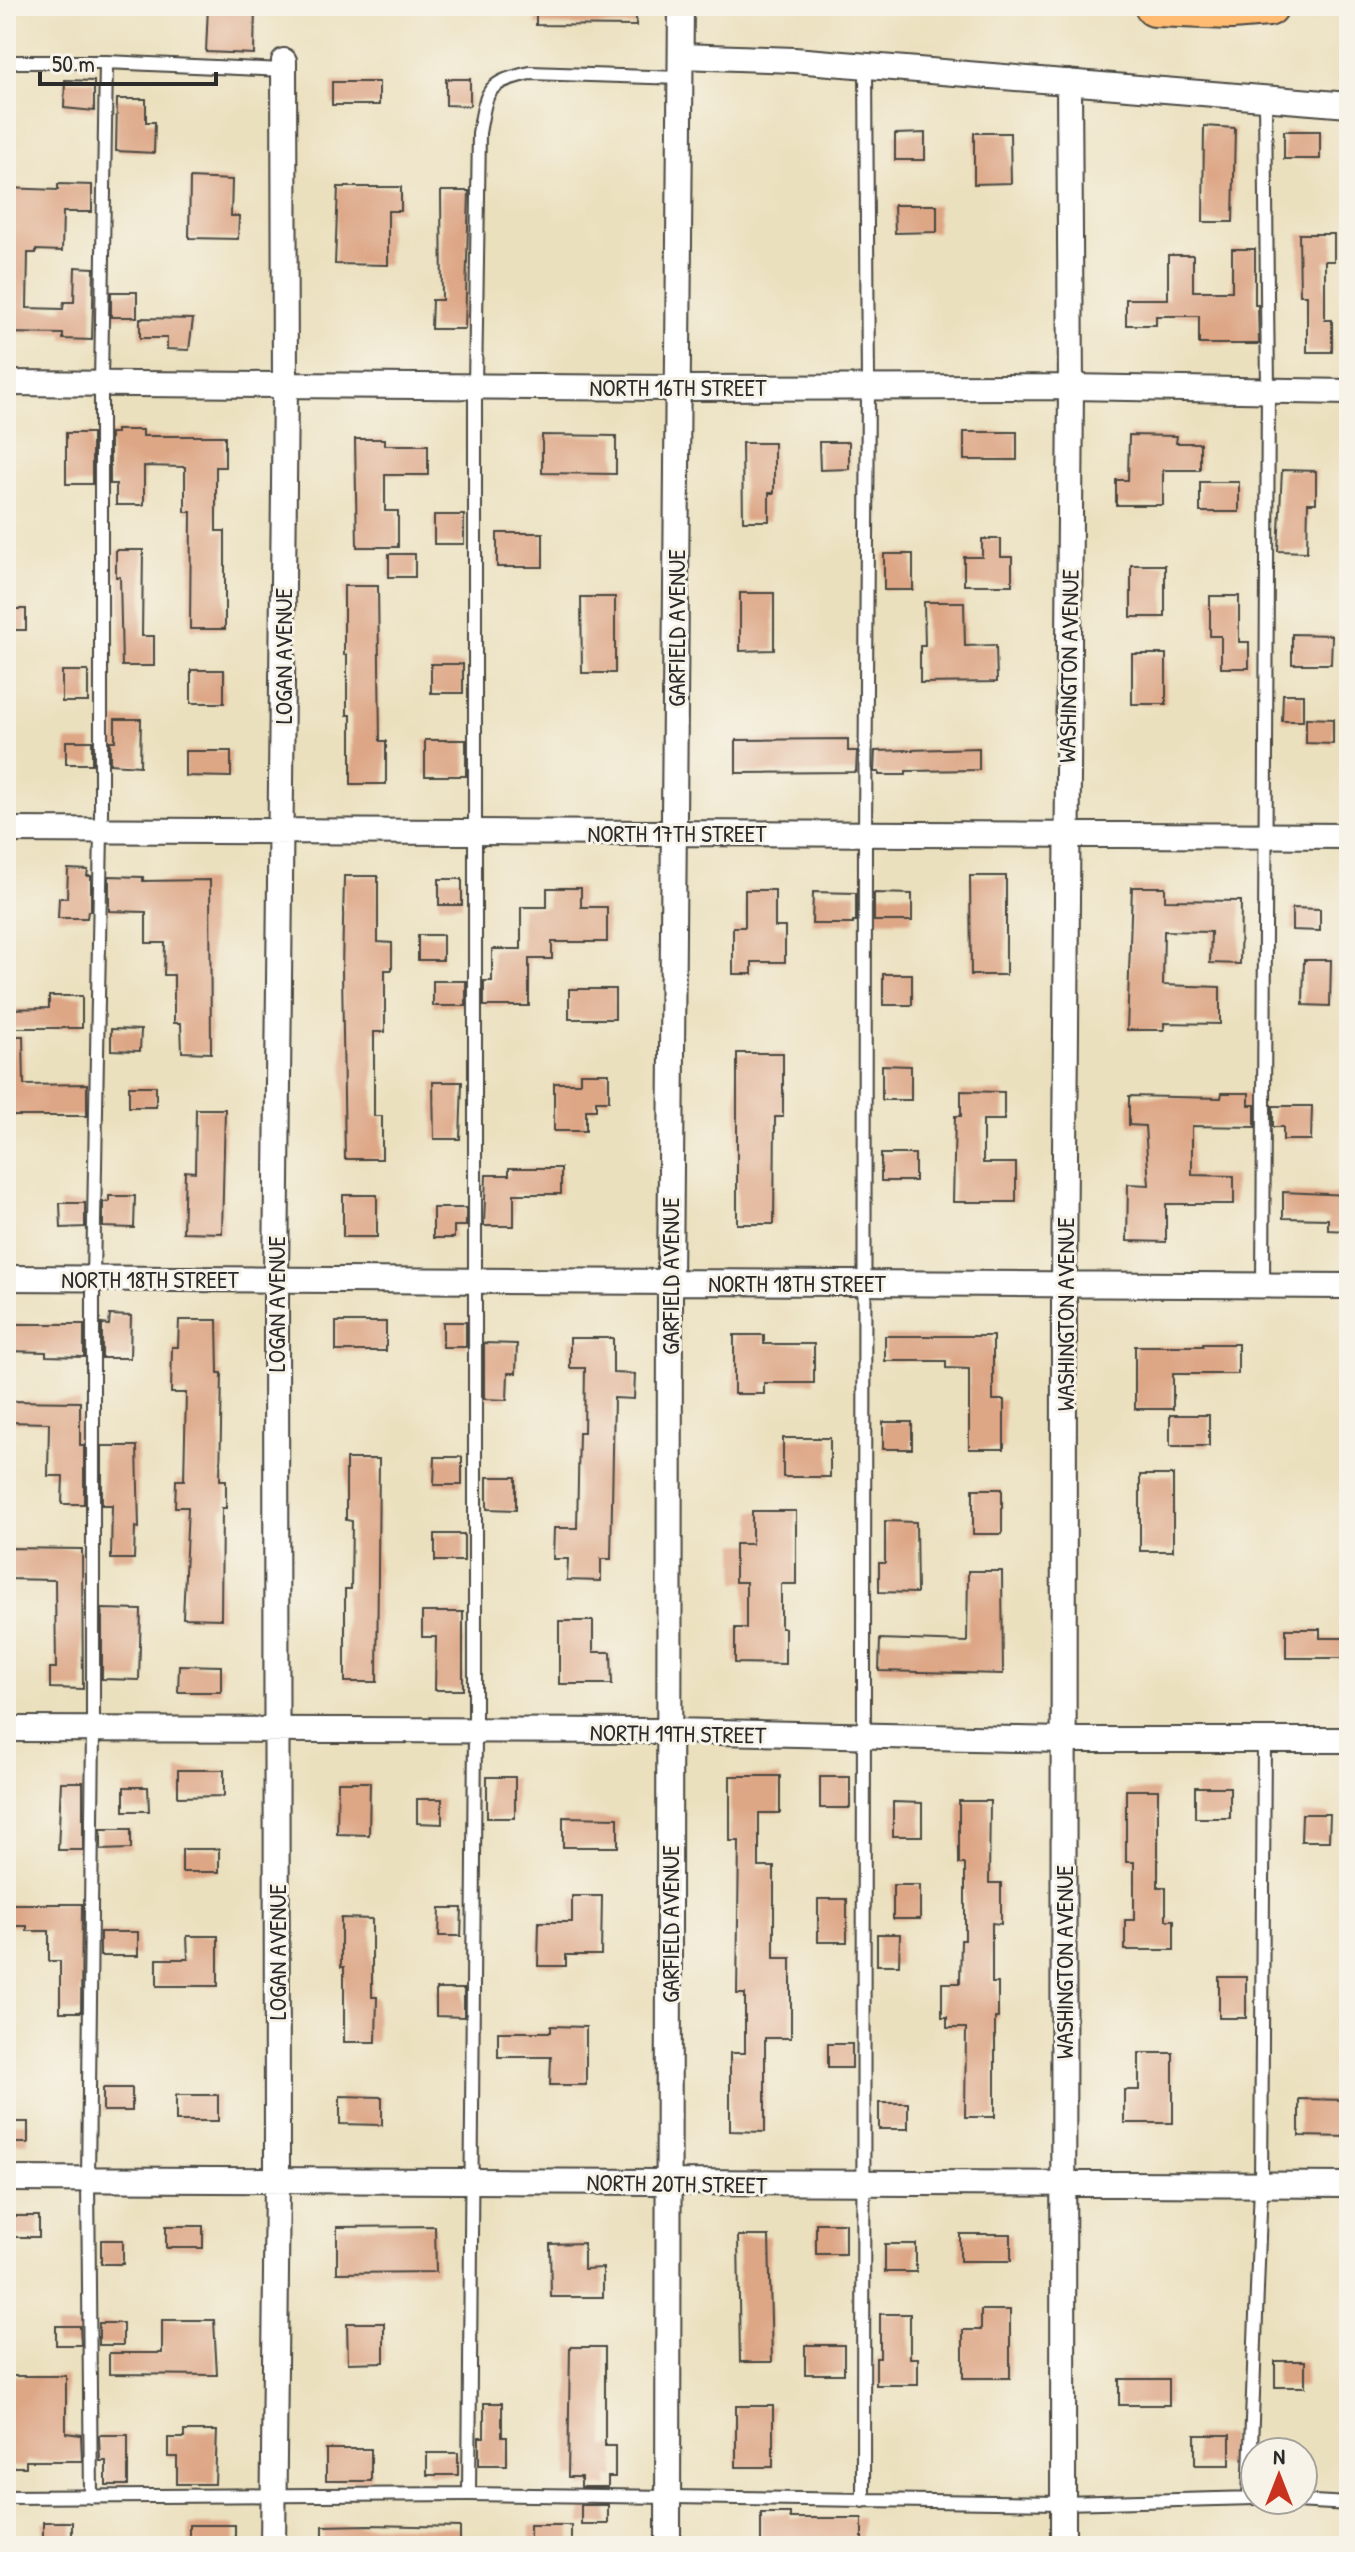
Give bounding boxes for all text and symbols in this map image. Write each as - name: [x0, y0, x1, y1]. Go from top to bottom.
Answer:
- scale bar: [40, 36, 216, 86]
- text: 50 m: [52, 47, 95, 79]
- street label: NORTH 16TH STREET: [590, 371, 767, 403]
- street label: GARFIELD AVENUE: [660, 549, 692, 707]
- street label: WASHINGTON AVENUE: [1050, 568, 1086, 763]
- street label: LOGAN AVENUE: [267, 588, 299, 724]
- street label: NORTH 17TH STREET: [587, 817, 767, 849]
- street label: GARFIELD AVENUE: [654, 1197, 686, 1355]
- street label: WASHINGTON AVENUE: [1049, 1217, 1081, 1411]
- street label: LOGAN AVENUE: [260, 1236, 292, 1372]
- street label: NORTH 18TH STREET: [61, 1263, 240, 1295]
- street label: NORTH 18TH STREET: [708, 1267, 887, 1299]
- street label: NORTH 19TH STREET: [590, 1715, 767, 1751]
- street label: GARFIELD AVENUE: [654, 1845, 686, 2003]
- street label: WASHINGTON AVENUE: [1048, 1865, 1080, 2059]
- street label: LOGAN AVENUE: [261, 1884, 293, 2020]
- street label: NORTH 20TH STREET: [586, 2165, 768, 2201]
- north arrow: [1239, 2436, 1319, 2516]
- text: N: [1273, 2441, 1285, 2471]

